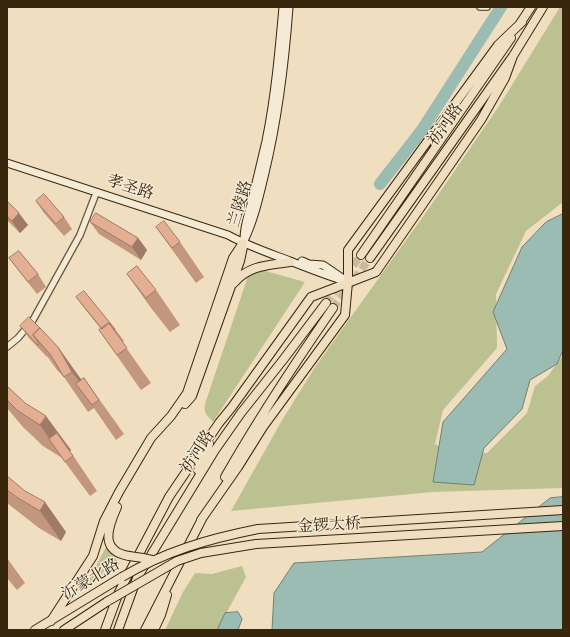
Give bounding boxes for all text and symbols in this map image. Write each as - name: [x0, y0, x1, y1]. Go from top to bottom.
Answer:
- street label: 祊河路: [424, 100, 468, 150]
- street label: 孝圣路: [104, 171, 156, 205]
- street label: 兰陵路: [225, 178, 257, 230]
- street label: 祊河路: [177, 427, 219, 477]
- street label: 金锣大桥: [297, 515, 361, 537]
- street label: 沂蒙北路: [59, 555, 123, 605]

